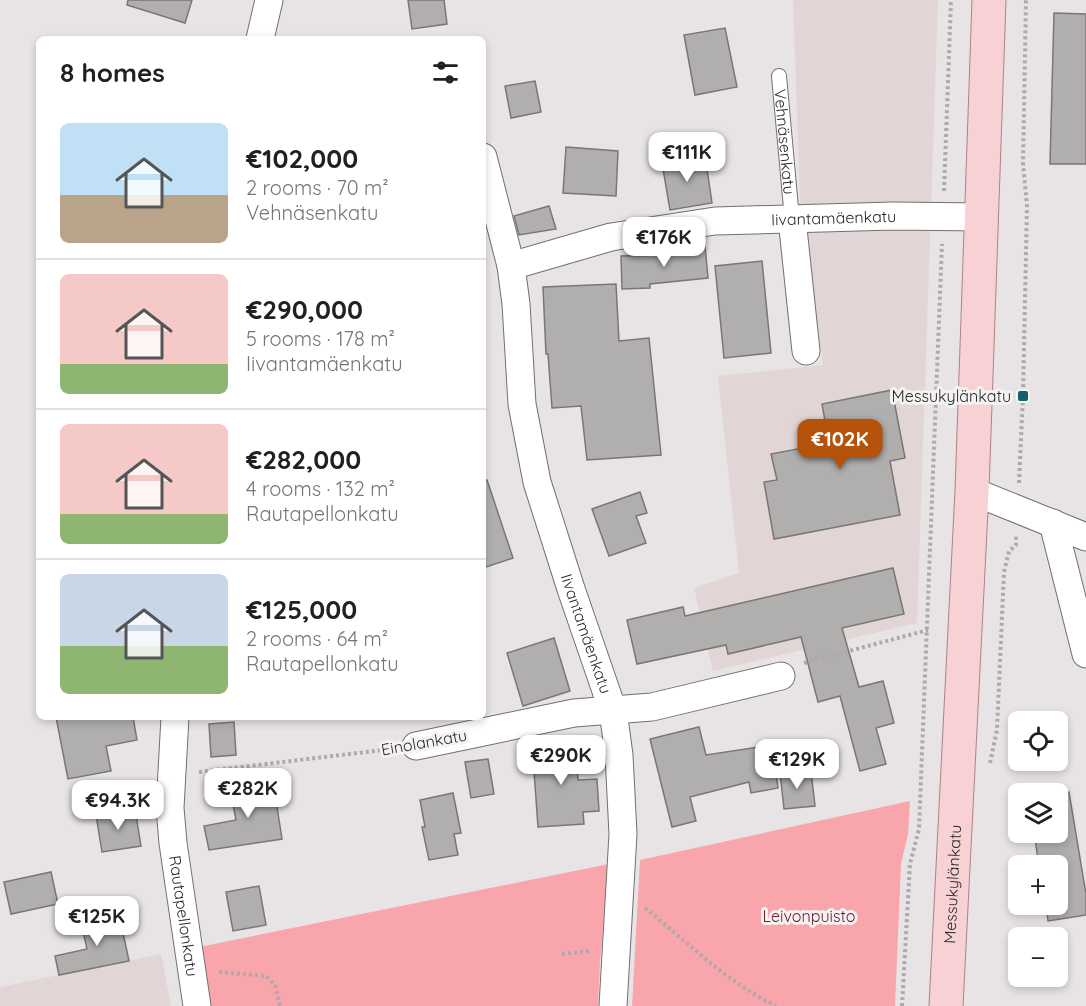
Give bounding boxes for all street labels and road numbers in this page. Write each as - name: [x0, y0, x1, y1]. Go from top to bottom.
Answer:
- street label: Vehnäsenkatu: [770, 88, 800, 195]
- street label: Iivantamäenkatu: [771, 206, 897, 229]
- street label: Iivantamäenkatu: [557, 571, 616, 696]
- street label: Einolankatu: [380, 725, 468, 759]
- street label: Messukylänkatu: [939, 824, 965, 944]
- street label: Rautapellonkatu: [165, 854, 203, 978]

